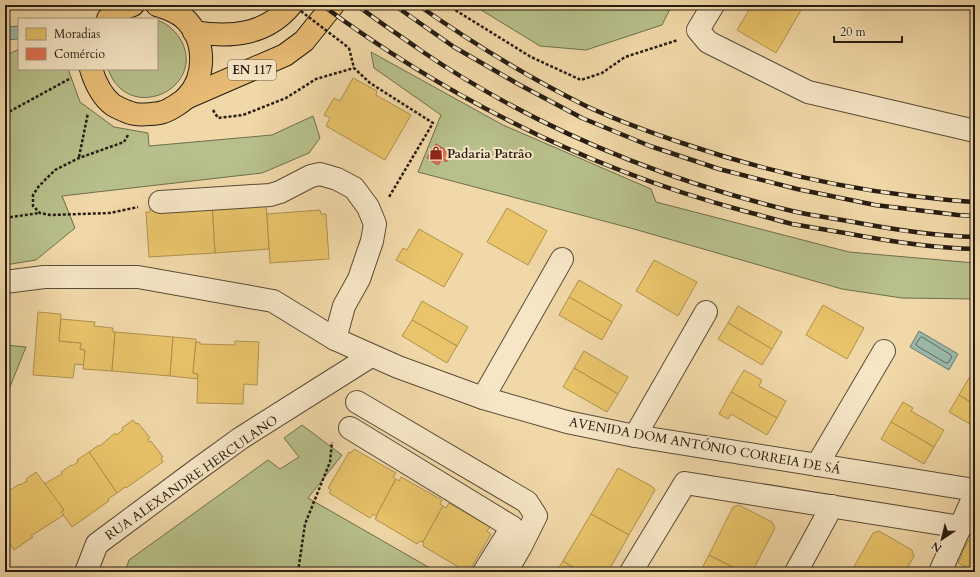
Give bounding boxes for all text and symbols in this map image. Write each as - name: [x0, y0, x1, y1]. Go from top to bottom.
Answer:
- legend: [18, 18, 158, 70]
- scale bar: [834, 18, 902, 44]
- text: 20 m: [840, 24, 867, 40]
- text: Moradias: [54, 26, 100, 42]
- text: Comércio: [54, 46, 105, 62]
- road number: EN 117: [228, 60, 276, 80]
- shop icon: Padaria Patrão: [428, 145, 444, 161]
- place label: Padaria Patrão: [447, 145, 532, 163]
- street label: RUA ALEXANDRE HERCULANO: [102, 411, 282, 545]
- street label: AVENIDA DOM ANTÓNIO CORREIA DE SÁ: [568, 413, 843, 479]
- north arrow: [922, 519, 962, 559]
- text: N: [928, 538, 945, 556]

